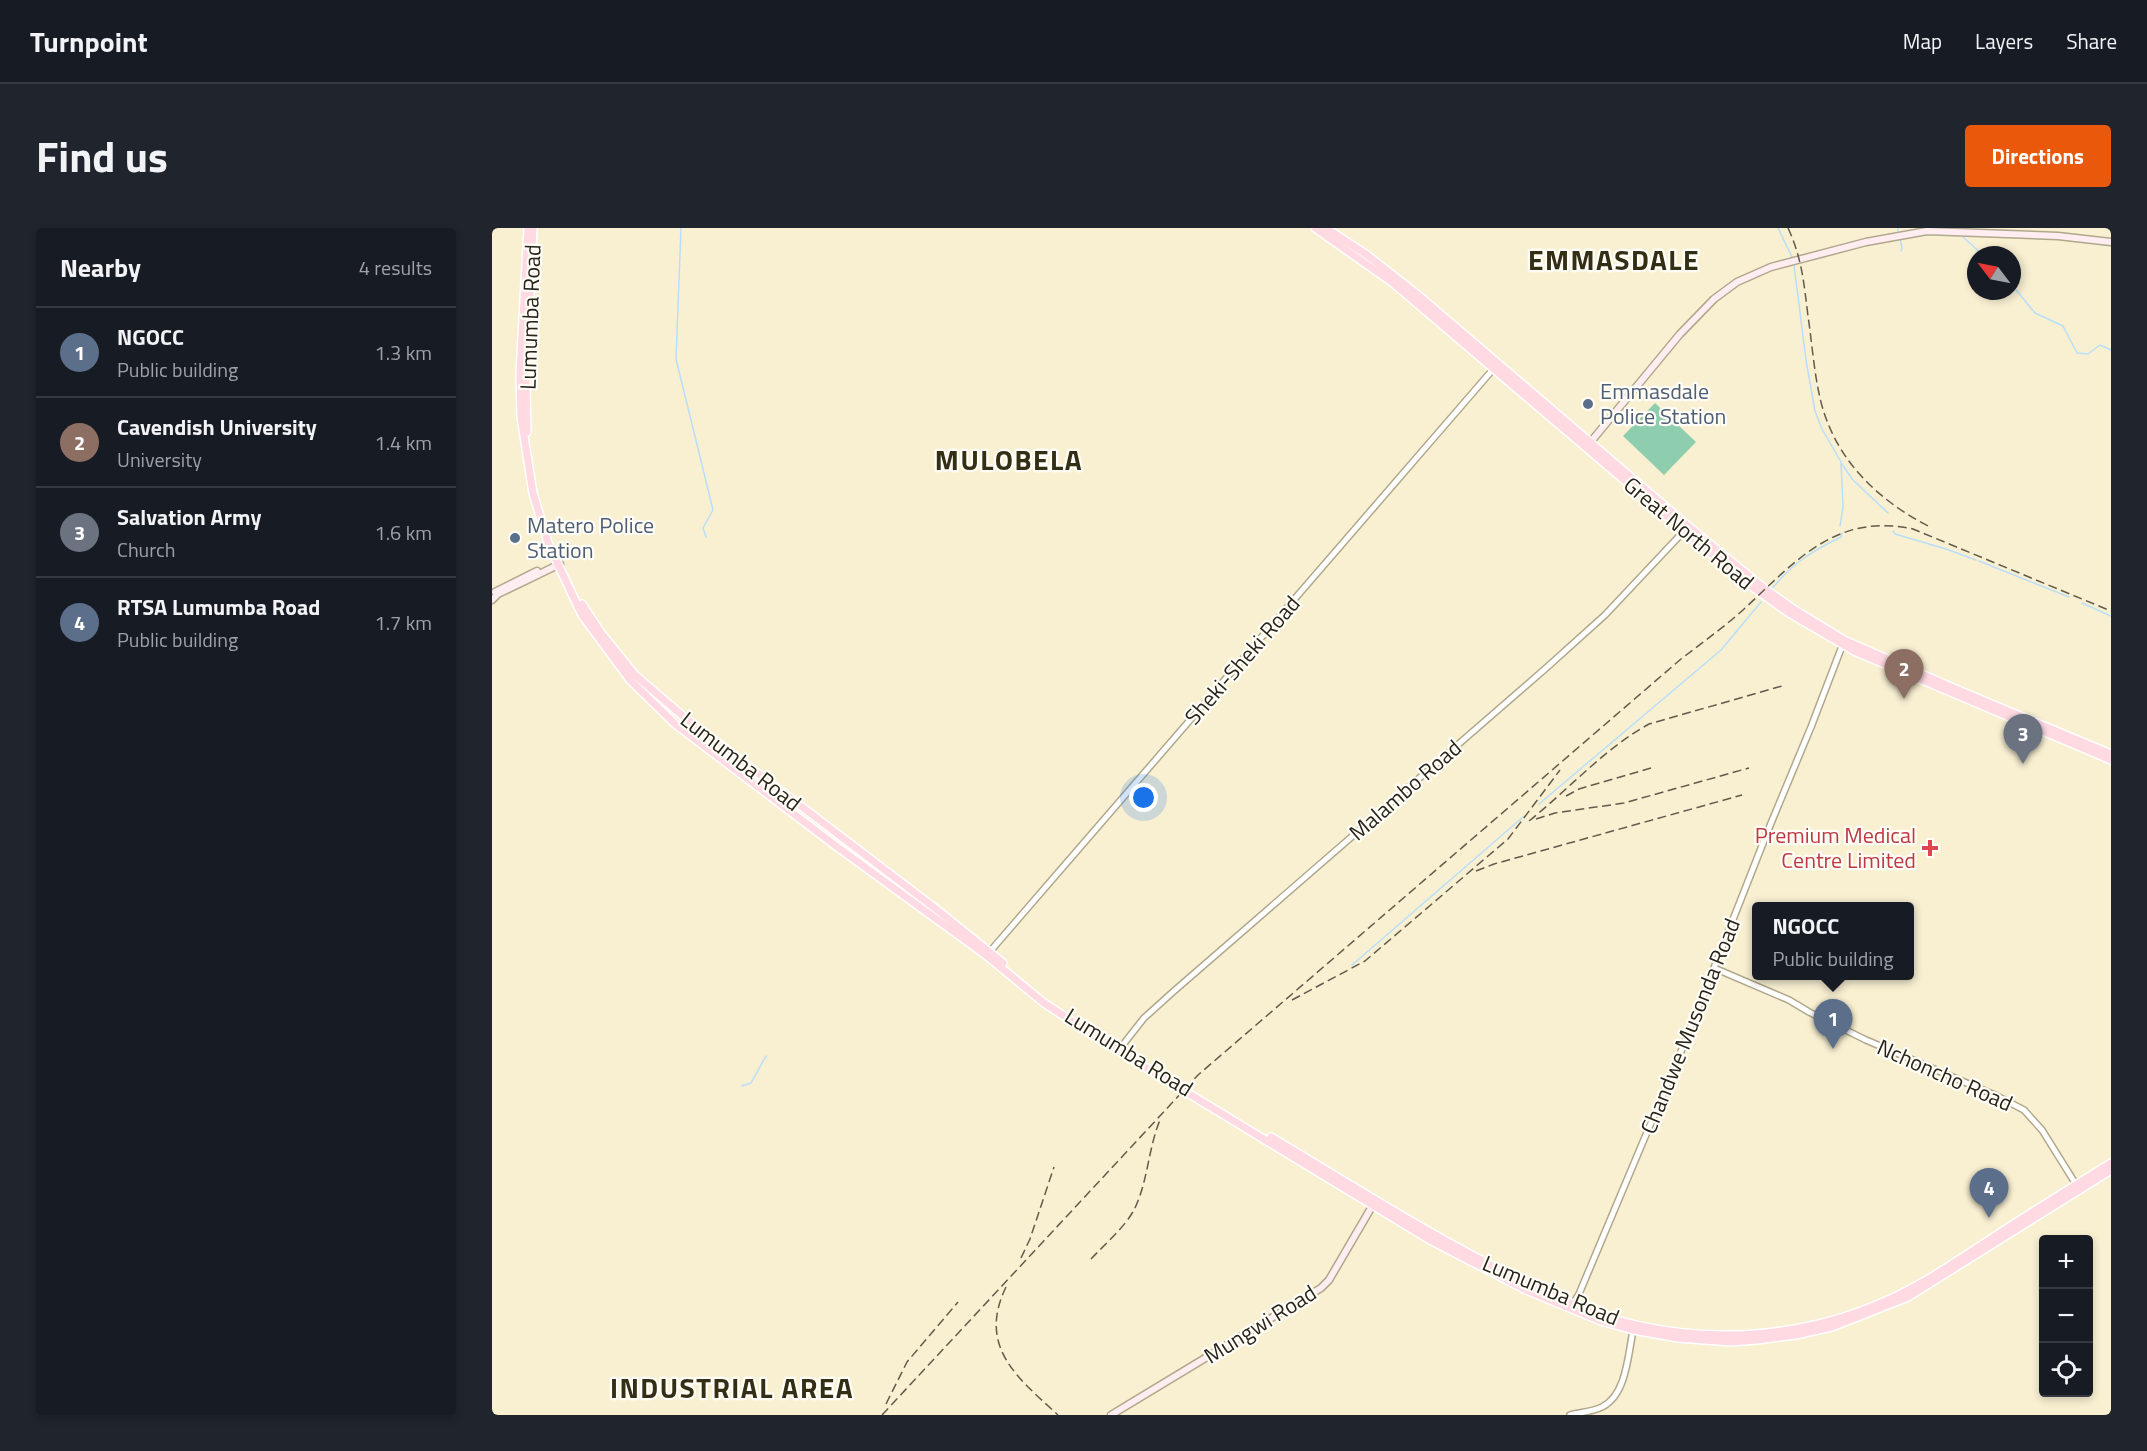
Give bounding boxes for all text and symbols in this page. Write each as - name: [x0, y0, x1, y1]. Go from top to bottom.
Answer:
- text: Turnpoint: [30, 20, 148, 63]
- text: Map: [1903, 25, 1942, 57]
- text: Layers: [1975, 25, 2033, 57]
- text: Share: [2066, 25, 2117, 57]
- text: Find us: [36, 124, 168, 188]
- button: Directions: [1965, 125, 2111, 187]
- district label: EMMASDALE: [1528, 238, 1700, 281]
- street label: Lumumba Road: [510, 244, 550, 390]
- north arrow: [1967, 246, 2021, 300]
- text: Nearby: [60, 248, 141, 287]
- text: 4 results: [359, 252, 432, 283]
- text: NGOCC: [117, 320, 184, 354]
- text: 1: [74, 337, 85, 368]
- text: 1.3 km: [375, 337, 432, 368]
- text: Public building: [117, 354, 238, 385]
- place label: Emmasdale Police Station: [1600, 374, 1726, 433]
- marker: Emmasdale Police Station: [1581, 397, 1595, 411]
- text: Cavendish University: [117, 410, 317, 444]
- text: 2: [74, 427, 85, 458]
- text: 1.4 km: [375, 427, 432, 458]
- district label: MULOBELA: [935, 438, 1083, 481]
- text: University: [117, 444, 202, 475]
- street label: Great North Road: [1616, 468, 1762, 598]
- text: Salvation Army: [117, 500, 261, 534]
- place label: Matero Police Station: [527, 508, 654, 567]
- text: 3: [74, 517, 85, 548]
- text: 1.6 km: [375, 517, 432, 548]
- marker: Matero Police Station: [508, 531, 522, 545]
- text: Church: [117, 534, 175, 565]
- street label: Sheki-Sheki Road: [1176, 588, 1308, 732]
- text: RTSA Lumumba Road: [117, 590, 320, 624]
- text: 4: [74, 607, 85, 638]
- text: 1.7 km: [375, 607, 432, 638]
- text: Public building: [117, 624, 238, 655]
- pin: 2: [1884, 650, 1924, 699]
- street label: Lumumba Road: [673, 703, 809, 819]
- pin: 3: [2004, 714, 2042, 764]
- street label: Malambo Road: [1341, 731, 1469, 849]
- your location: [1129, 783, 1158, 812]
- place label: Premium Medical Centre Limited: [1755, 818, 1916, 877]
- marker: Premium Medical Centre Limited: [1921, 839, 1939, 857]
- popup: [1752, 902, 1914, 980]
- text: NGOCC: [1772, 909, 1839, 943]
- street label: Chandwe Musonda Road: [1631, 913, 1749, 1139]
- text: Public building: [1772, 943, 1894, 974]
- street label: Lumumba Road: [1058, 999, 1200, 1105]
- pin: 1: [1814, 1000, 1852, 1049]
- street label: Nchoncho Road: [1872, 1030, 2018, 1120]
- pin: 4: [1970, 1168, 2008, 1218]
- map controls: [2039, 1235, 2093, 1397]
- button: +: [2039, 1235, 2093, 1289]
- street label: Lumumba Road: [1477, 1246, 1625, 1334]
- street label: Mungwi Road: [1197, 1276, 1323, 1372]
- button: −: [2039, 1289, 2093, 1343]
- button: locate: [2039, 1343, 2093, 1397]
- district label: INDUSTRIAL AREA: [610, 1366, 854, 1409]

